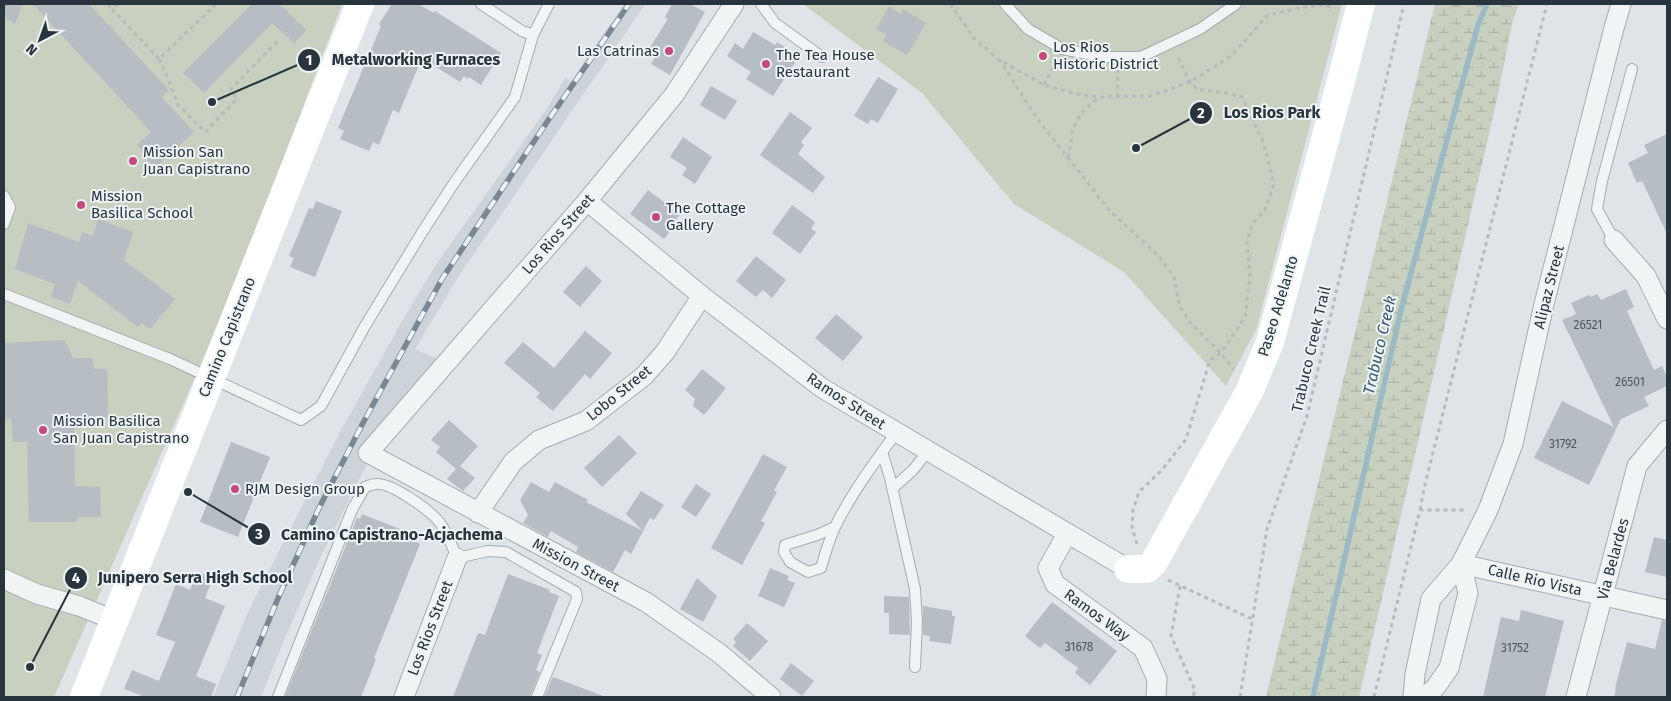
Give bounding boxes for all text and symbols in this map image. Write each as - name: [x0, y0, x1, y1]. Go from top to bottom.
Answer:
- north arrow: [15, 15, 65, 65]
- place label: Los Rios Historic District: [1053, 38, 1159, 73]
- text: N: [23, 40, 41, 59]
- place label: Las Catrinas: [577, 42, 659, 60]
- callout: Metalworking Furnaces: [297, 44, 510, 75]
- marker: Las Catrinas: [663, 45, 675, 57]
- place label: The Tea House Restaurant: [776, 46, 875, 81]
- text: Metalworking Furnaces: [332, 50, 500, 69]
- marker: Los Rios Historic District: [1037, 50, 1049, 62]
- text: 1: [306, 51, 312, 69]
- marker: The Tea House Restaurant: [760, 58, 772, 70]
- callout: Los Rios Park: [1189, 97, 1330, 128]
- text: Los Rios Park: [1224, 103, 1321, 122]
- text: 2: [1197, 104, 1205, 122]
- place label: Mission San Juan Capistrano: [143, 143, 250, 178]
- marker: Mission San Juan Capistrano: [127, 155, 139, 167]
- place label: Mission Basilica School: [91, 187, 194, 222]
- street label: Los Rios Street: [518, 190, 598, 278]
- marker: Mission Basilica School: [75, 199, 87, 211]
- place label: The Cottage Gallery: [666, 199, 746, 234]
- marker: The Cottage Gallery: [650, 211, 662, 223]
- street label: Alipaz Street: [1530, 243, 1568, 331]
- street label: Paseo Adelanto: [1254, 253, 1302, 359]
- street label: Camino Capistrano: [195, 274, 259, 400]
- street label: Trabuco Creek Trail: [1288, 284, 1334, 414]
- water label: Trabuco Creek: [1359, 294, 1400, 396]
- house number: 26521: [1574, 318, 1602, 332]
- street label: Lobo Street: [583, 361, 656, 425]
- street label: Ramos Street: [803, 369, 889, 433]
- house number: 26501: [1615, 375, 1645, 389]
- place label: Mission Basilica San Juan Capistrano: [53, 412, 189, 447]
- marker: Mission Basilica San Juan Capistrano: [37, 424, 49, 436]
- house number: 31792: [1549, 437, 1577, 451]
- place label: RJM Design Group: [245, 480, 365, 498]
- marker: RJM Design Group: [229, 483, 241, 495]
- street label: Via Belardes: [1593, 516, 1633, 602]
- callout: Camino Capistrano-Acjachema: [246, 519, 513, 550]
- text: 3: [254, 525, 263, 543]
- text: Camino Capistrano-Acjachema: [281, 525, 503, 544]
- street label: Mission Street: [529, 534, 623, 596]
- street label: Calle Rio Vista: [1486, 560, 1584, 600]
- callout: Junipero Serra High School: [63, 562, 303, 593]
- text: Junipero Serra High School: [97, 568, 293, 587]
- text: 4: [72, 569, 81, 587]
- street label: Los Rios Street: [404, 577, 457, 678]
- street label: Ramos Way: [1061, 585, 1134, 645]
- house number: 31678: [1065, 640, 1094, 654]
- house number: 31752: [1501, 641, 1529, 655]

